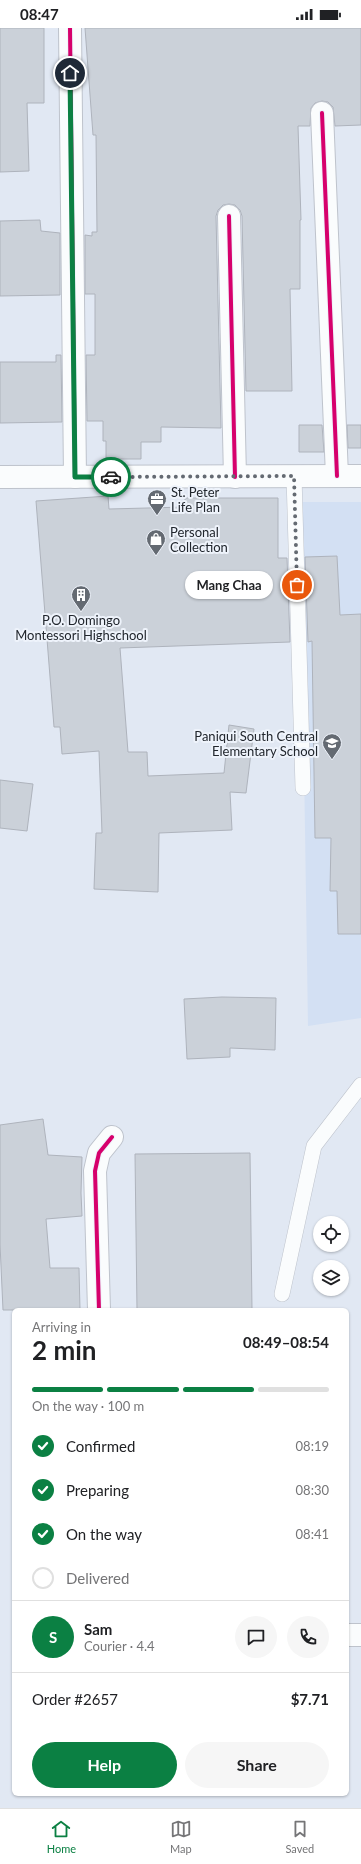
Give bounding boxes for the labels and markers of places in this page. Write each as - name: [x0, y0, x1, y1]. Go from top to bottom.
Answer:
- pin: [53, 56, 87, 90]
- place label: St. Peter Life Plan: [171, 484, 220, 515]
- office icon: St. Peter Life Plan: [146, 488, 168, 516]
- place label: Personal Collection: [170, 524, 228, 555]
- shop icon: Personal Collection: [145, 528, 167, 556]
- pin: [280, 568, 314, 602]
- callout: Mang Chaa: [185, 571, 273, 599]
- building icon: P.O. Domingo Montessori Highschool: [70, 584, 92, 612]
- place label: P.O. Domingo Montessori Highschool: [15, 612, 147, 643]
- place label: Paniqui South Central Elementary School: [194, 728, 318, 759]
- school or university icon: Paniqui South Central Elementary School: [321, 732, 343, 760]

